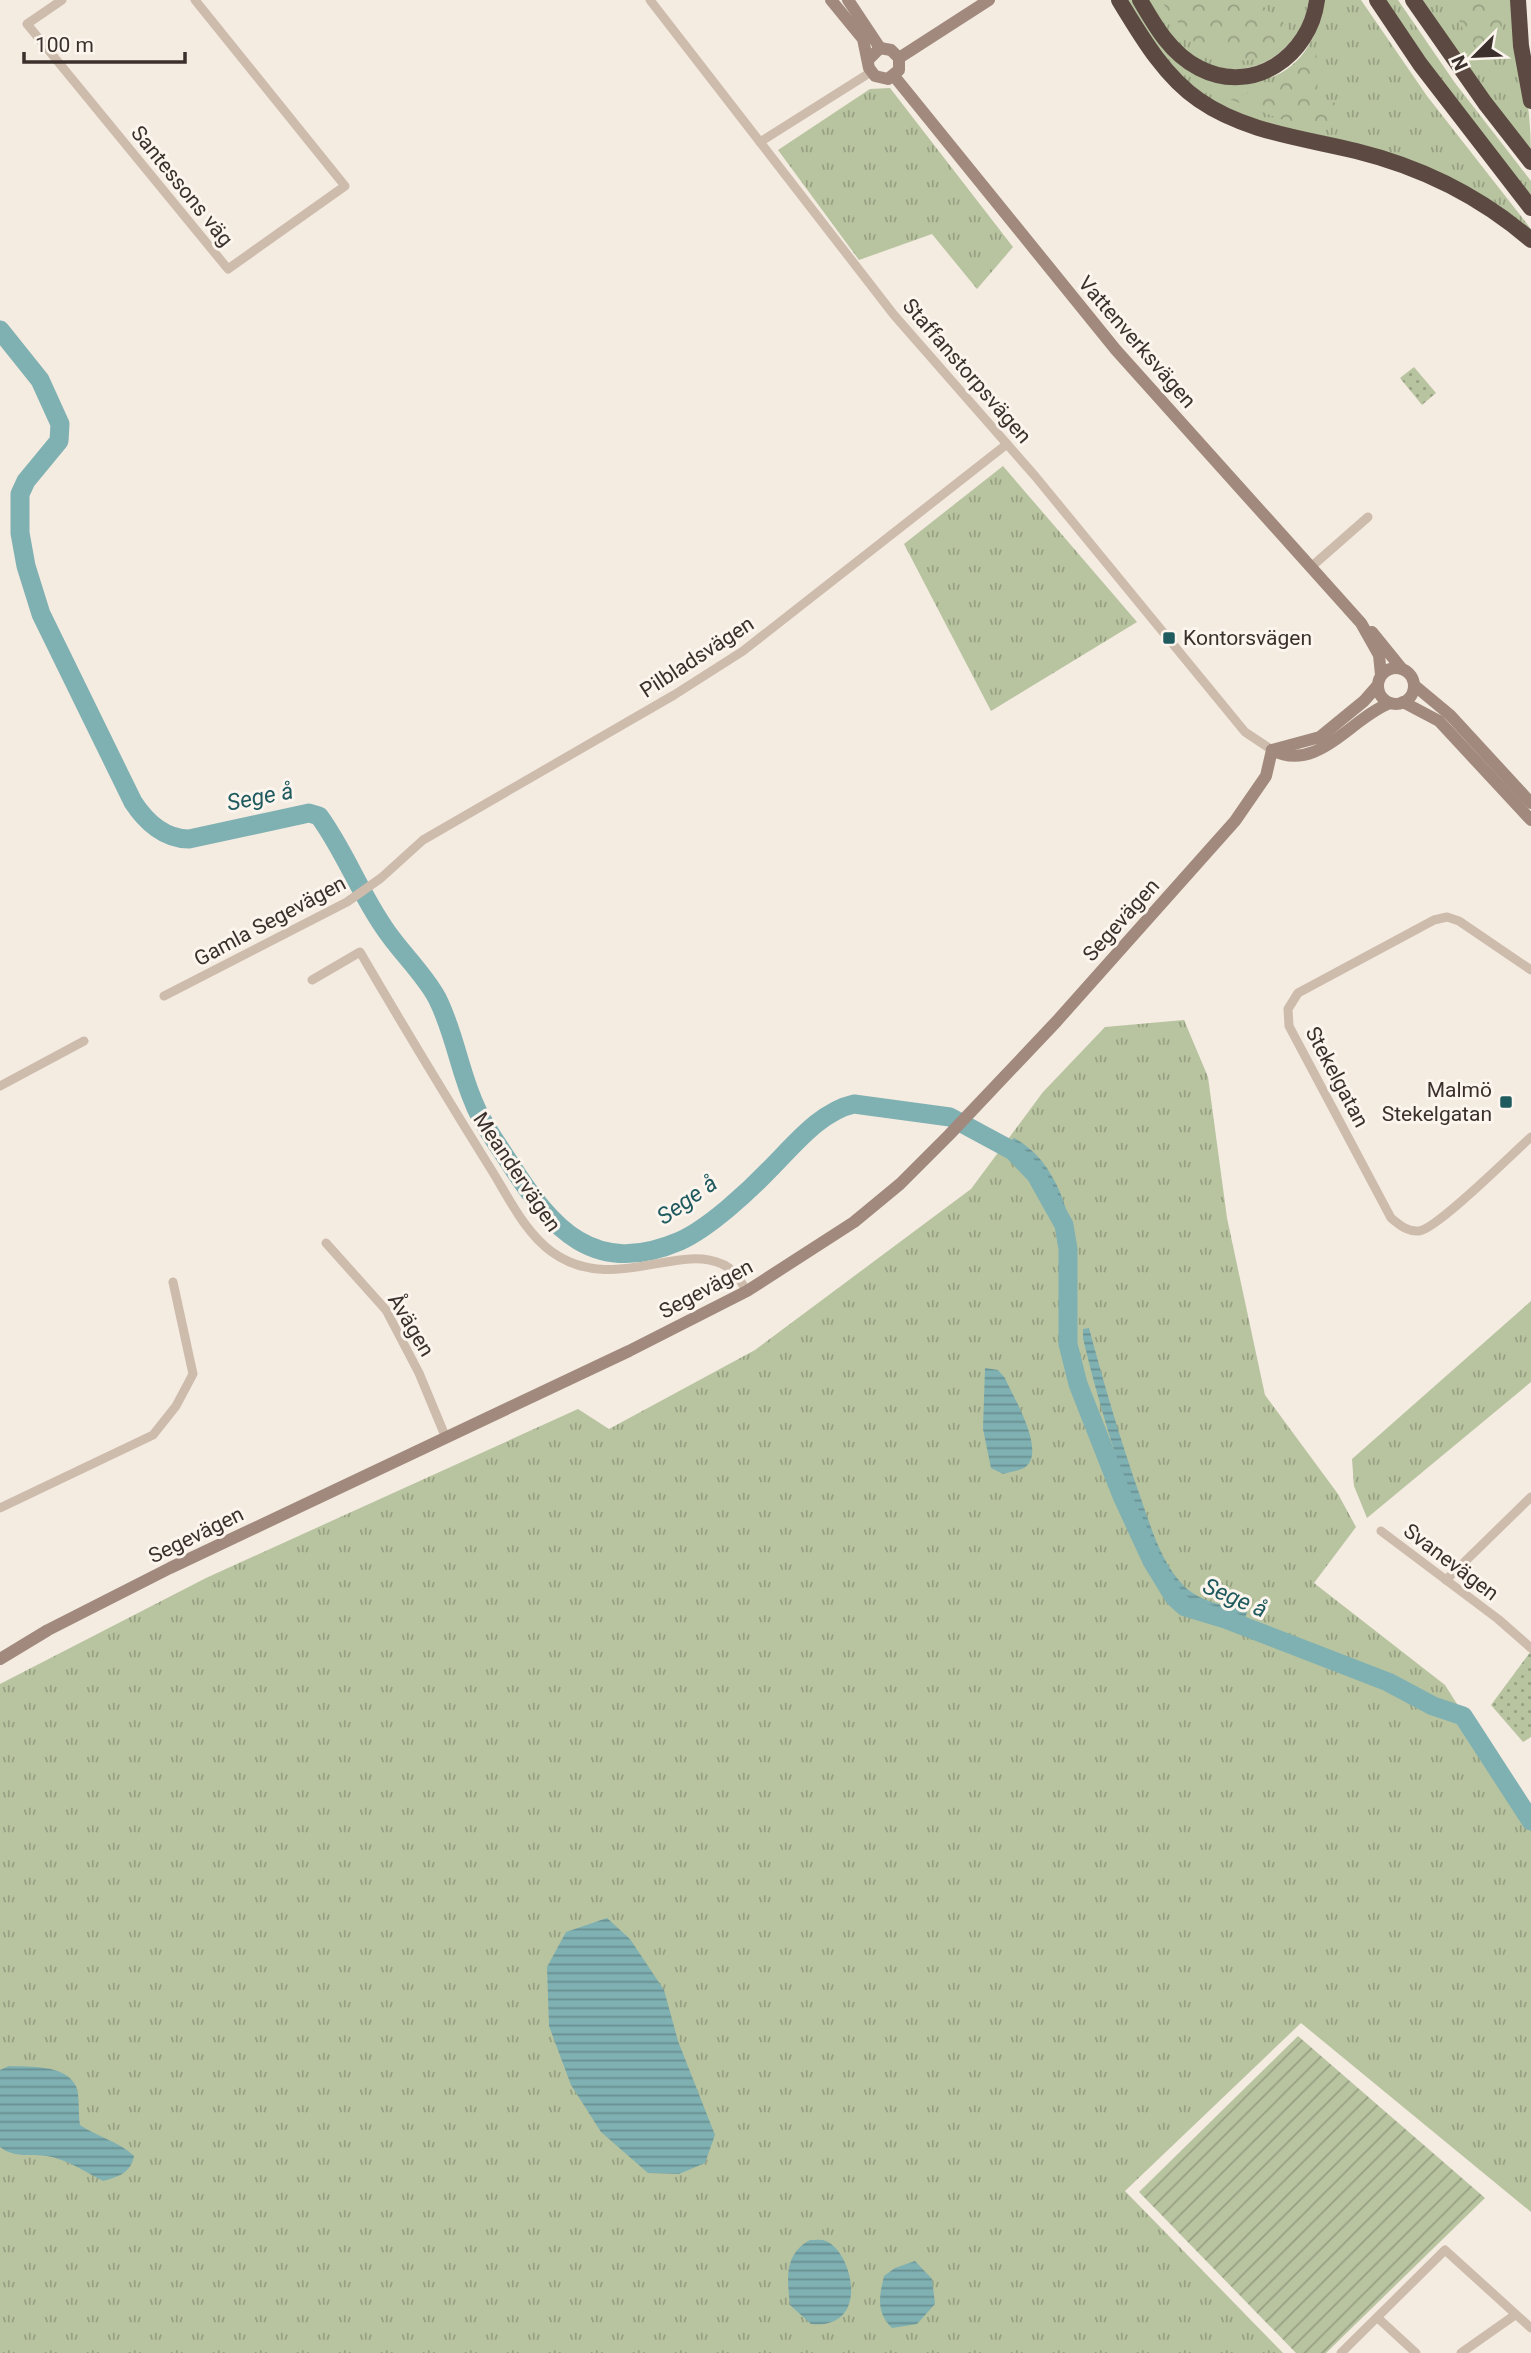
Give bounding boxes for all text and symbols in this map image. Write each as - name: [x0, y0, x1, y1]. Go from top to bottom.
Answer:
- scale bar: [24, 21, 186, 65]
- north arrow: [1440, 21, 1510, 91]
- text: 100 m: [35, 33, 94, 57]
- text: N: [1447, 52, 1473, 74]
- street label: Santessons väg: [126, 121, 238, 251]
- street label: Vattenverksvägen: [1073, 271, 1201, 413]
- street label: Staffanstorpsvägen: [898, 294, 1036, 448]
- street label: Pilbladsvägen: [636, 611, 758, 703]
- place label: Kontorsvägen: [1183, 626, 1312, 650]
- marker: Kontorsvägen: [1161, 630, 1177, 646]
- water label: Sege å: [224, 777, 296, 817]
- street label: Gamla Segevägen: [190, 871, 350, 971]
- street label: Segevägen: [1078, 874, 1164, 966]
- street label: Stekelgatan: [1301, 1023, 1373, 1131]
- place label: Malmö Stekelgatan: [1382, 1078, 1492, 1126]
- marker: Malmö Stekelgatan: [1498, 1094, 1514, 1110]
- street label: Meandervägen: [468, 1108, 566, 1236]
- water label: Sege å: [652, 1170, 722, 1230]
- street label: Segevägen: [655, 1254, 757, 1324]
- street label: Åvägen: [383, 1289, 439, 1361]
- street label: Segevägen: [145, 1502, 247, 1568]
- street label: Svanevägen: [1399, 1519, 1503, 1605]
- water label: Sege å: [1199, 1572, 1271, 1624]

